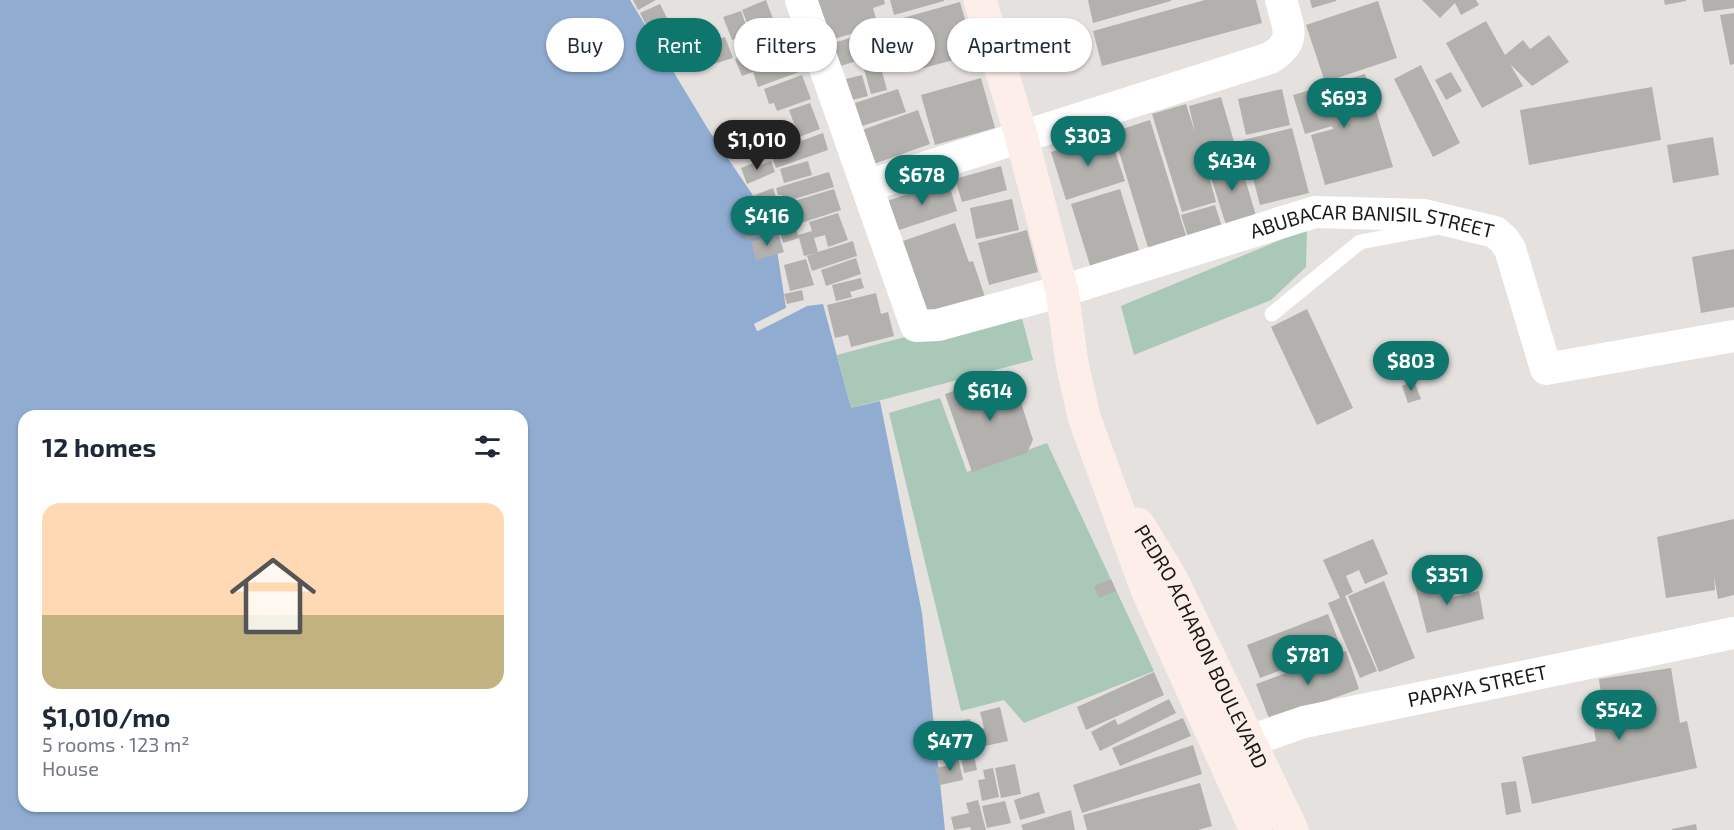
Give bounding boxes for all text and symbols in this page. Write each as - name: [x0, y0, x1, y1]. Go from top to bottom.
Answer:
- chip: Buy: [546, 18, 624, 72]
- chip: Rent: [636, 18, 722, 72]
- chip: Filters: [734, 18, 837, 72]
- chip: New: [849, 18, 935, 72]
- chip: Apartment: [947, 18, 1092, 72]
- pin: $693: [1308, 78, 1380, 129]
- text: $693: [1321, 85, 1367, 109]
- pin: $303: [1052, 116, 1124, 167]
- pin: $1,010: [708, 120, 806, 171]
- text: $303: [1065, 123, 1111, 147]
- text: $1,010: [728, 127, 786, 151]
- pin: $434: [1196, 141, 1268, 192]
- text: $434: [1208, 148, 1256, 172]
- pin: $678: [886, 155, 958, 206]
- text: $678: [899, 162, 945, 186]
- pin: $416: [731, 196, 803, 247]
- text: ABUBACAR BANISIL STREET: [1247, 199, 1497, 243]
- text: $416: [745, 203, 789, 227]
- street label: ABUBACAR BANISIL STREET: [1247, 223, 1495, 251]
- pin: $803: [1375, 341, 1447, 392]
- text: $803: [1387, 348, 1435, 372]
- pin: $614: [954, 371, 1026, 422]
- text: $614: [968, 378, 1012, 402]
- icon: filters: [471, 430, 504, 463]
- text: 12 homes: [42, 431, 156, 462]
- street label: PEDRO ACHARON BOULEVARD: [1130, 520, 1274, 772]
- icon: home: [219, 542, 327, 650]
- pin: $351: [1411, 555, 1483, 606]
- text: $351: [1426, 562, 1468, 586]
- pin: $781: [1272, 635, 1344, 686]
- text: $781: [1286, 642, 1330, 666]
- street label: PAPAYA STREET: [1405, 659, 1550, 711]
- pin: $542: [1583, 690, 1655, 741]
- text: $542: [1596, 697, 1643, 721]
- text: $1,010/mo: [42, 701, 170, 732]
- pin: $477: [914, 721, 986, 772]
- text: $477: [927, 728, 973, 752]
- text: 5 rooms · 123 m²: [42, 732, 190, 756]
- text: House: [42, 756, 99, 780]

